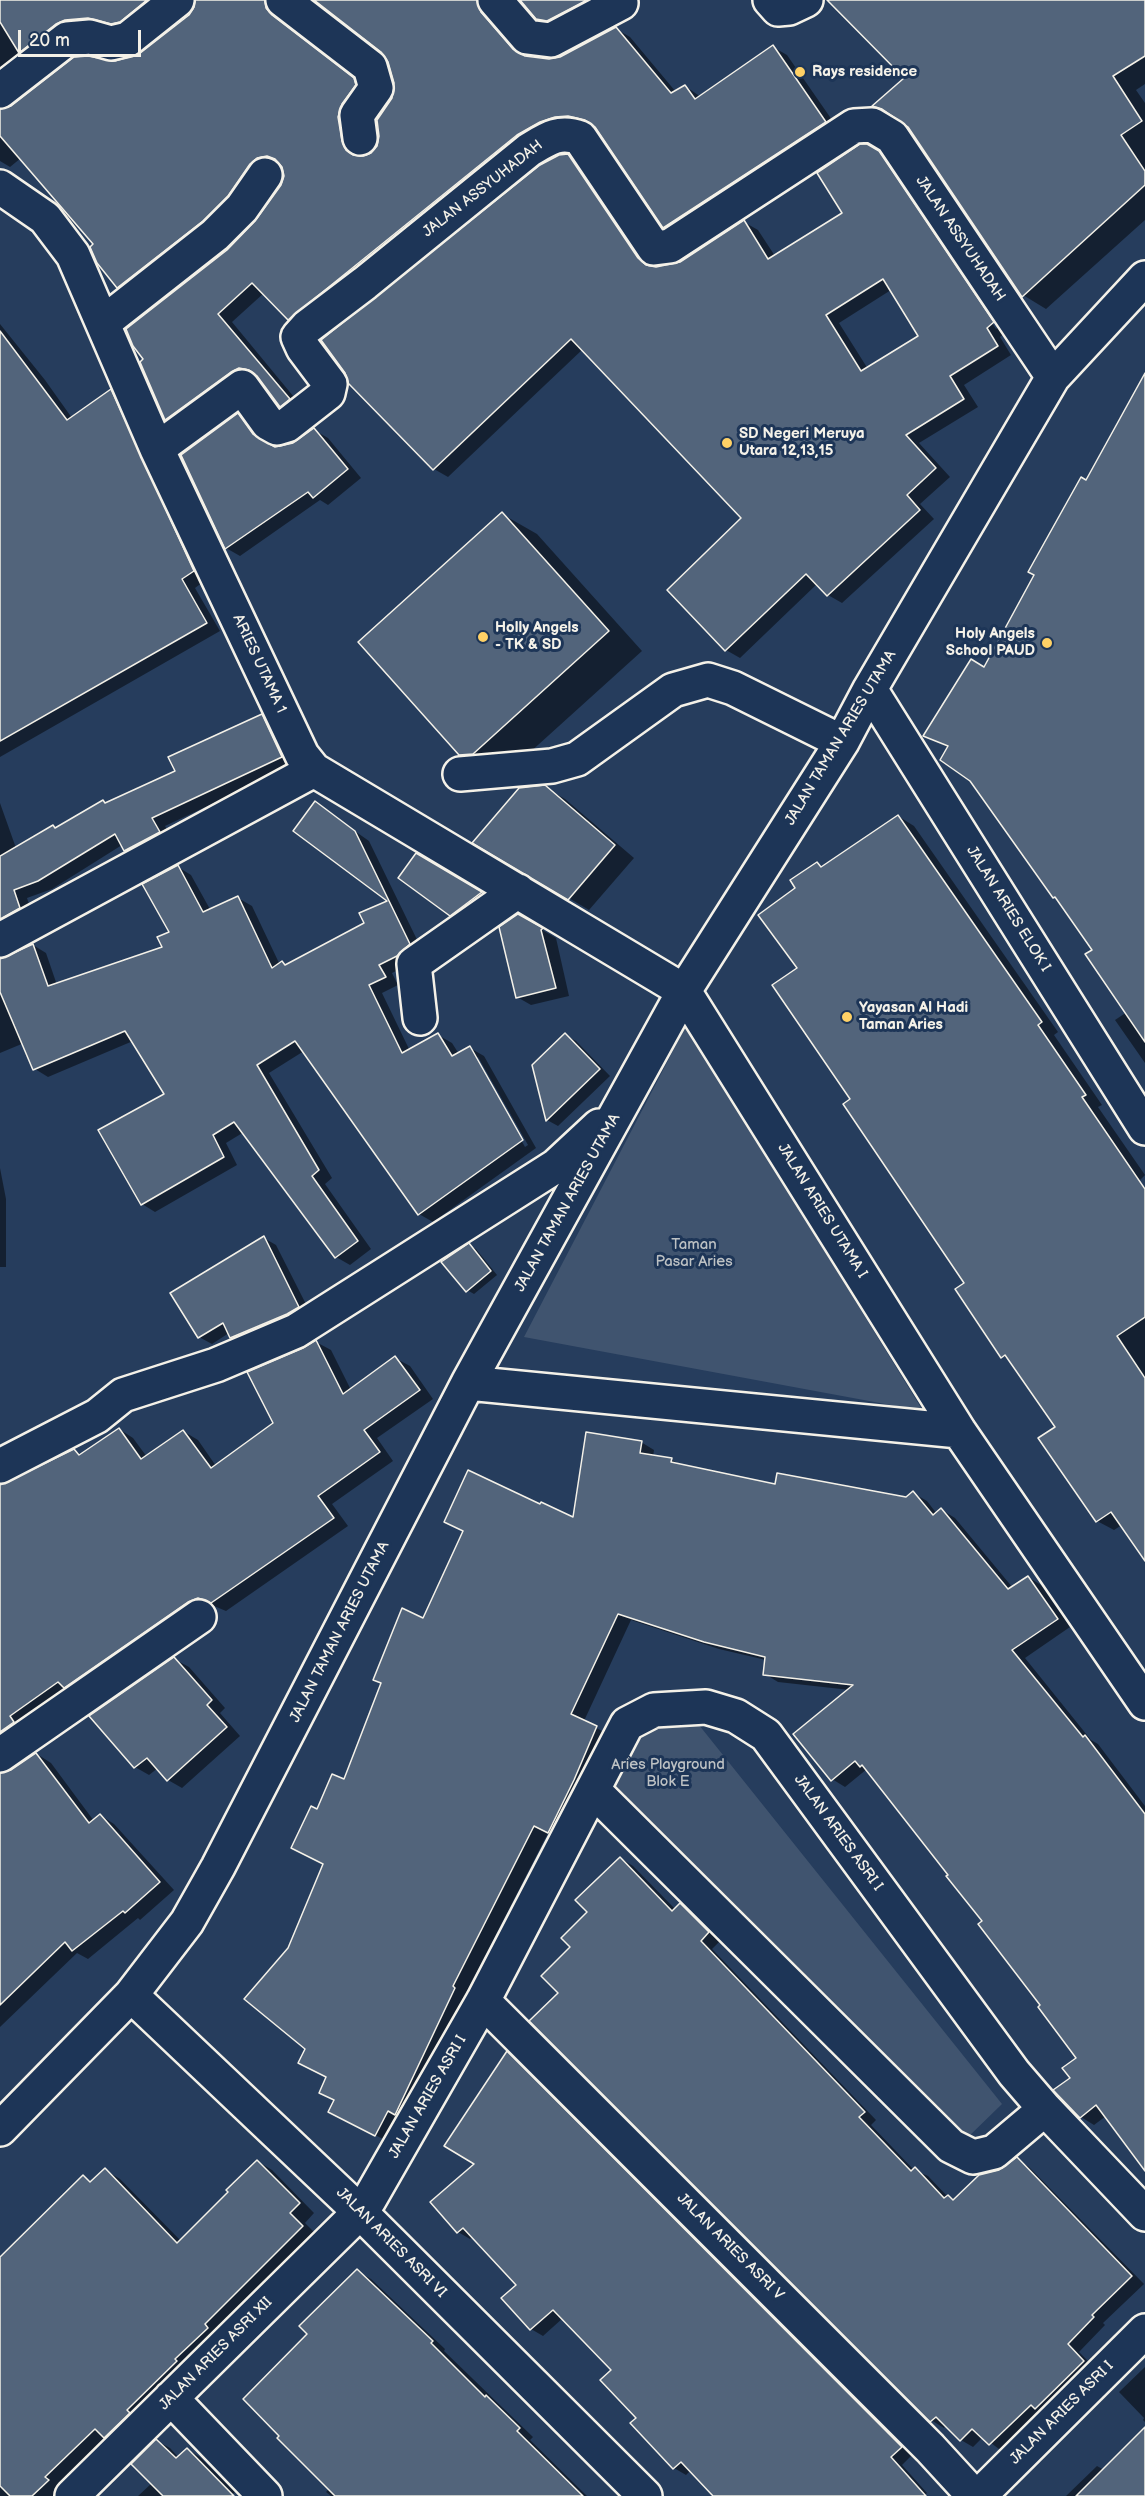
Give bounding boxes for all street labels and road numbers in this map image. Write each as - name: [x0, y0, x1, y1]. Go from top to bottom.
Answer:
- street label: JALAN ASSYUHADAH: [419, 137, 547, 241]
- street label: JALAN ASSYUHADAH: [911, 173, 1009, 305]
- street label: ARIES UTAMA 1: [228, 612, 290, 716]
- street label: JALAN TAMAN ARIES UTAMA: [782, 647, 900, 829]
- street label: JALAN ARIES ELOK I: [962, 843, 1054, 975]
- street label: JALAN TAMAN ARIES UTAMA: [511, 1111, 625, 1295]
- street label: JALAN ARIES UTAMA I: [773, 1140, 871, 1282]
- street label: JALAN TAMAN ARIES UTAMA: [286, 1538, 394, 1726]
- street label: JALAN ARIES ASRI I: [790, 1771, 886, 1895]
- street label: JALAN ARIES ASRI I: [385, 2032, 471, 2162]
- street label: JALAN ARIES ASRI VI: [332, 2184, 450, 2302]
- street label: JALAN ARIES ASRI V: [673, 2190, 787, 2304]
- street label: JALAN ARIES ASRI XII: [156, 2294, 276, 2414]
- street label: JALAN ARIES ASRI I: [1006, 2357, 1118, 2469]

